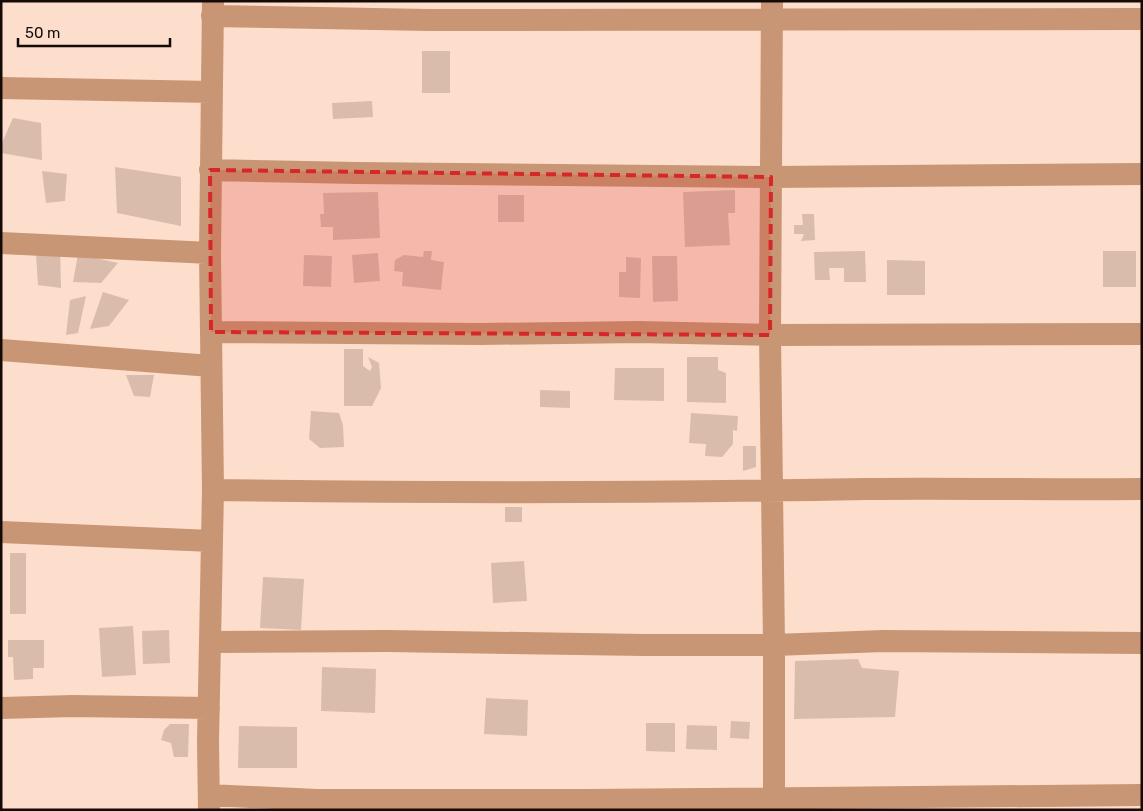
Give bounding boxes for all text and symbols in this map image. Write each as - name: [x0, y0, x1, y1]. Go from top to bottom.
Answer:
- scale bar: [18, 15, 170, 47]
- text: 50 m: [25, 24, 60, 42]

